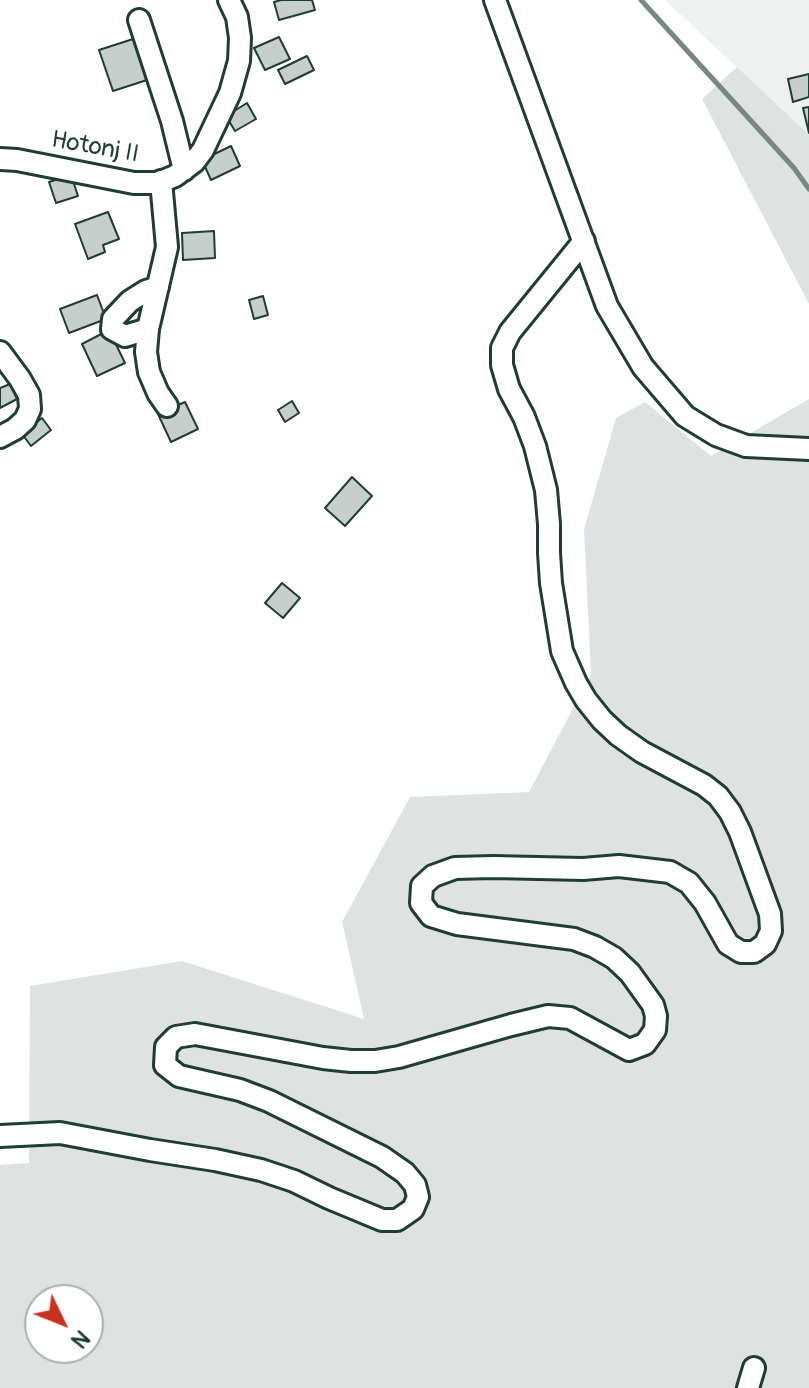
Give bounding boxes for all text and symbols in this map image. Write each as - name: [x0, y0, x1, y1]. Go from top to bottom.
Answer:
- street label: Hotonj II: [49, 126, 141, 170]
- north arrow: [24, 1284, 104, 1364]
- text: N: [65, 1324, 95, 1354]

